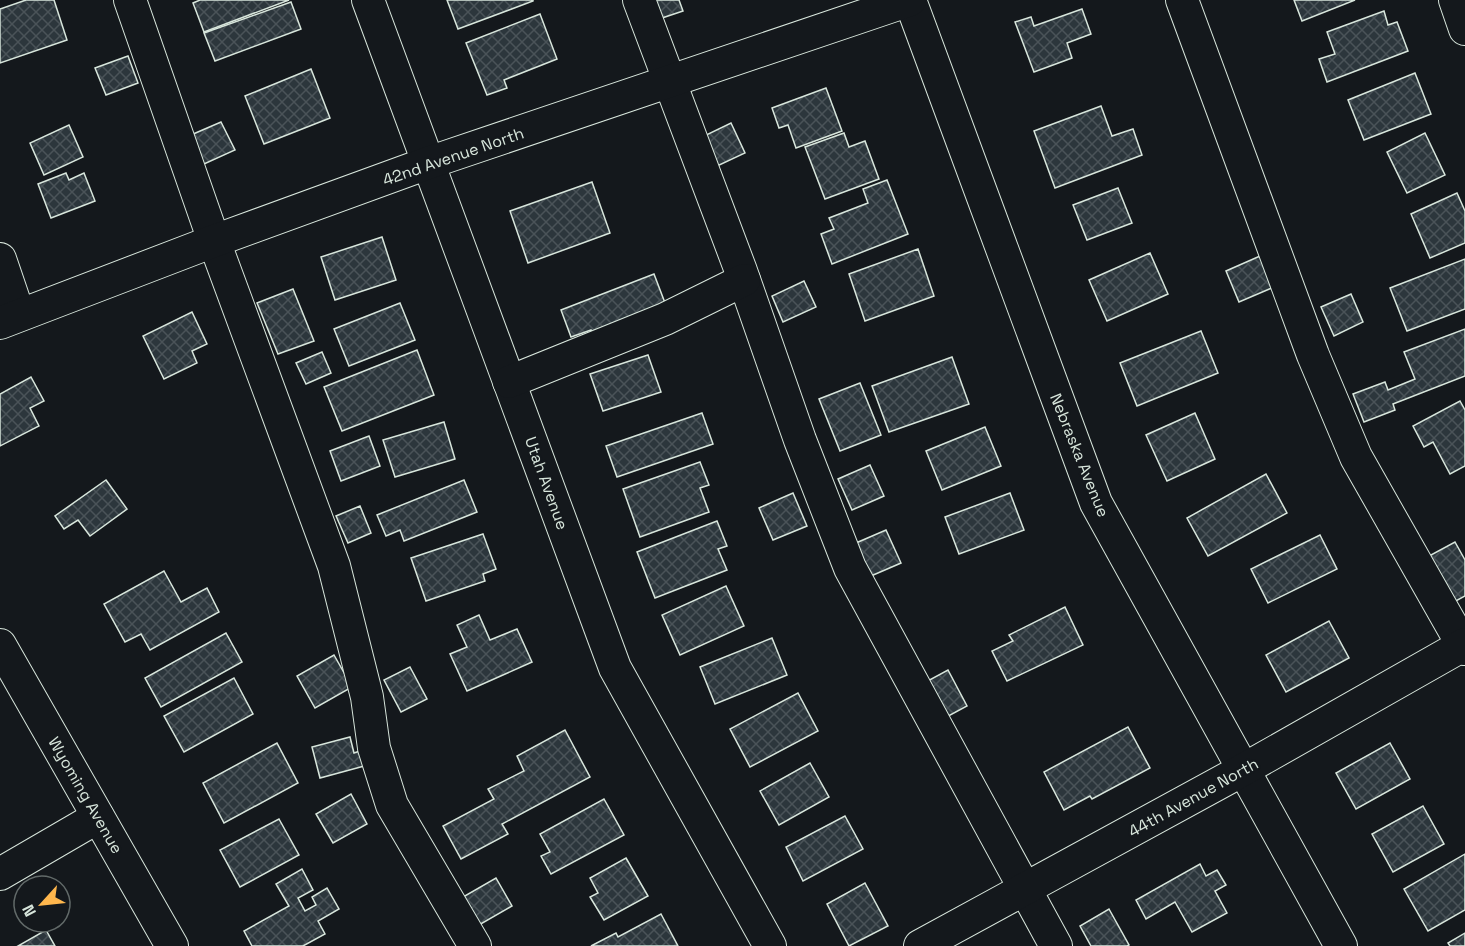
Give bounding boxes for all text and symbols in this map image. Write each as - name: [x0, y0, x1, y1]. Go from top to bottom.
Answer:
- street label: 42nd Avenue North: [380, 122, 527, 190]
- street label: Nebraska Avenue: [1045, 390, 1114, 520]
- street label: Utah Avenue: [520, 434, 573, 533]
- street label: Wyoming Avenue: [44, 733, 128, 858]
- street label: 44th Avenue North: [1125, 753, 1262, 842]
- north arrow: [12, 874, 72, 934]
- text: N: [17, 901, 41, 920]

